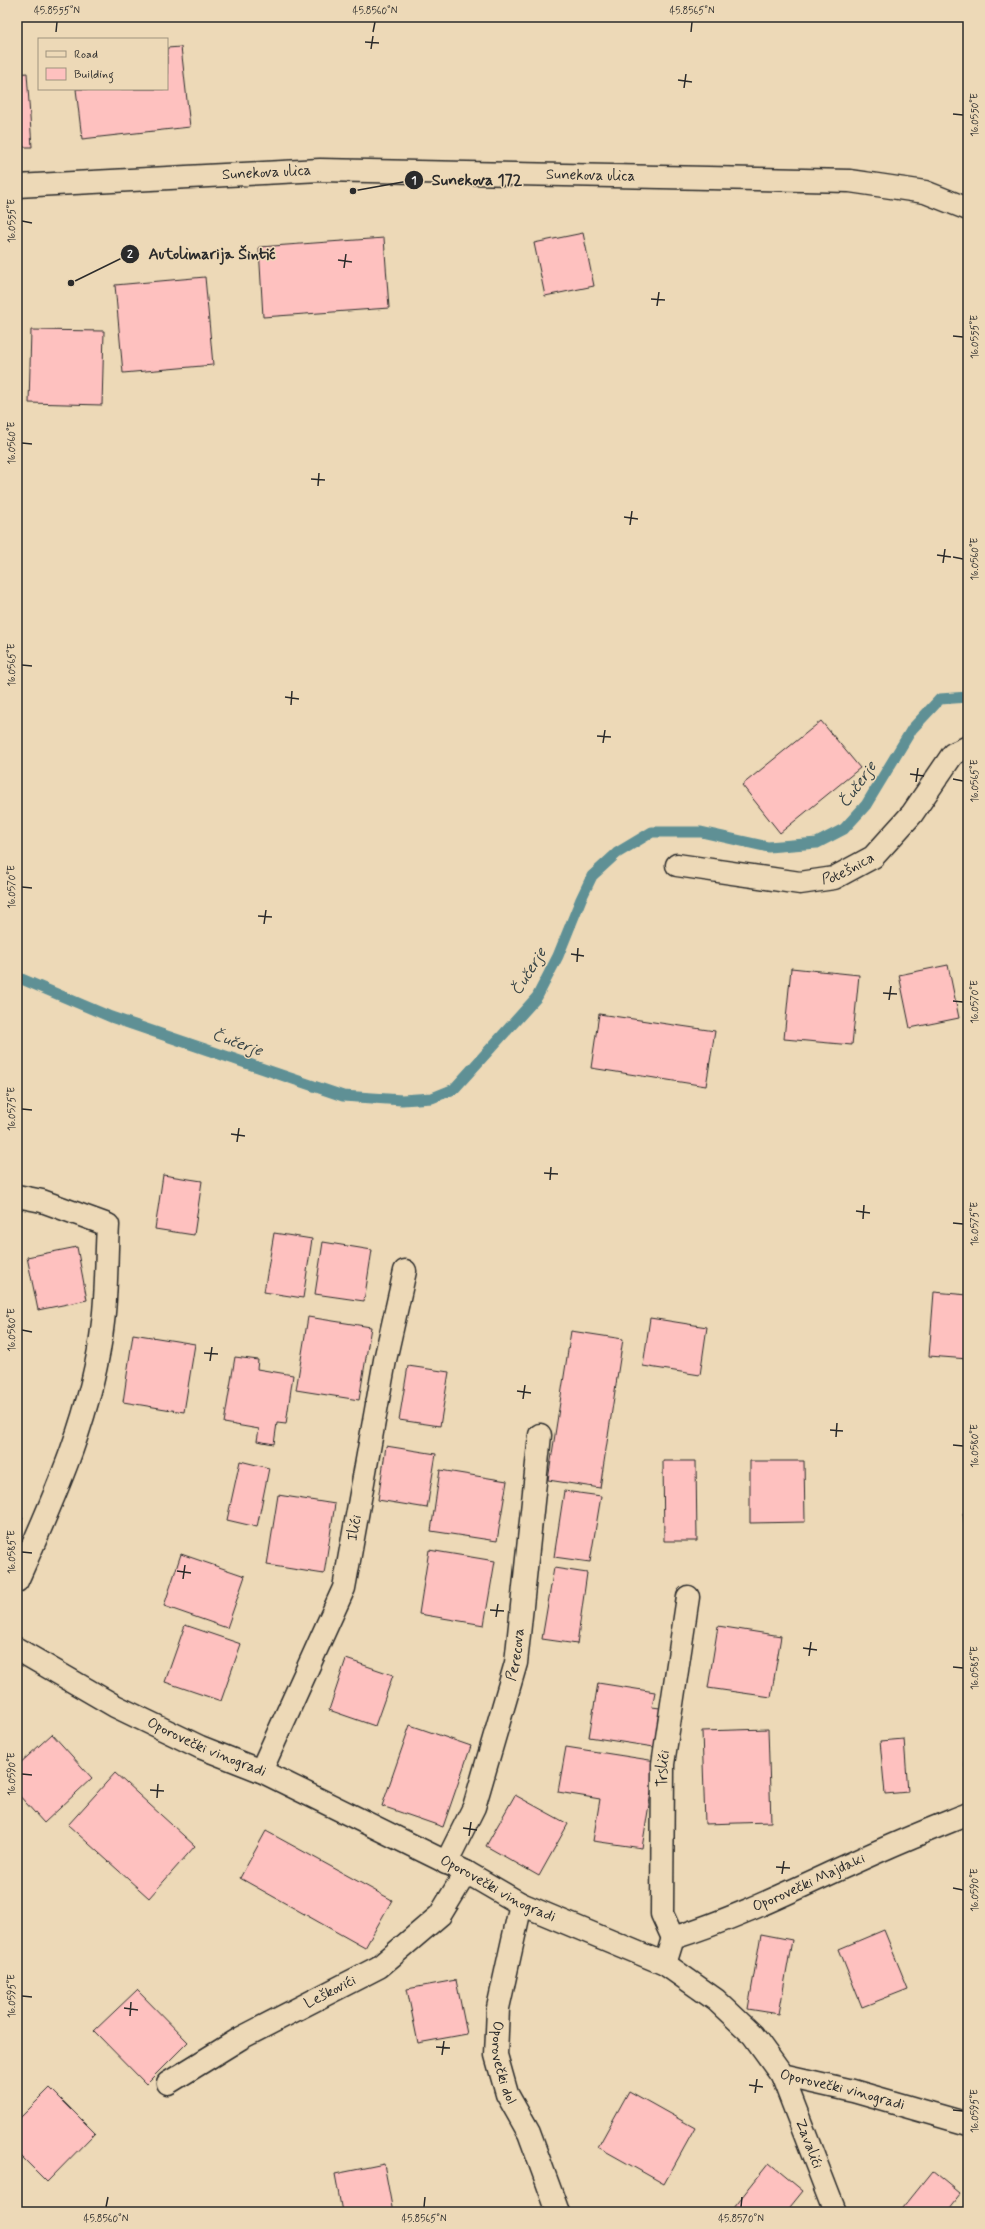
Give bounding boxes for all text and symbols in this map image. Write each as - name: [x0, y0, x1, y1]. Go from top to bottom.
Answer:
- text: 45.8555°N: [34, 4, 80, 18]
- text: 45.8560°N: [353, 4, 398, 18]
- text: 45.8565°N: [669, 4, 715, 18]
- legend: [38, 38, 168, 90]
- text: Road: [74, 47, 98, 63]
- text: Building: [74, 67, 114, 84]
- text: 16.0550°E: [968, 93, 982, 137]
- street label: Sunekova ulica: [221, 160, 312, 185]
- street label: Sunekova ulica: [546, 165, 636, 187]
- callout: Sunekova 172: [404, 166, 530, 194]
- text: Sunekova 172: [432, 170, 523, 191]
- text: 1: [411, 173, 417, 189]
- text: 16.0555°E: [5, 199, 19, 243]
- callout: Autolimarija Šintić: [120, 240, 283, 268]
- text: Autolimarija Šintić: [148, 244, 276, 265]
- text: 2: [127, 247, 133, 263]
- text: 16.0555°E: [968, 315, 982, 359]
- text: 16.0560°E: [5, 421, 19, 464]
- text: 16.0560°E: [968, 537, 982, 580]
- text: 16.0565°E: [5, 643, 19, 687]
- water label: Čučerje: [834, 757, 882, 813]
- text: 16.0565°E: [968, 759, 982, 803]
- street label: Potešnica: [821, 848, 878, 890]
- text: 16.0570°E: [5, 865, 19, 909]
- water label: Čučerje: [506, 943, 552, 1000]
- text: 16.0570°E: [968, 980, 982, 1024]
- water label: Čučerje: [209, 1025, 266, 1062]
- text: 16.0575°E: [5, 1087, 19, 1131]
- text: 16.0575°E: [968, 1202, 982, 1246]
- text: 16.0580°E: [5, 1308, 19, 1352]
- text: 16.0580°E: [968, 1424, 982, 1468]
- street label: Ilići: [343, 1513, 367, 1543]
- text: 16.0585°E: [5, 1530, 19, 1574]
- street label: Perecova: [501, 1627, 530, 1683]
- text: 16.0585°E: [968, 1646, 982, 1690]
- street label: Oporovečki vinogradi: [144, 1713, 270, 1782]
- street label: Trslići: [653, 1749, 675, 1787]
- text: 16.0590°E: [5, 1752, 19, 1796]
- street label: Oporovečki Majdaki: [750, 1849, 868, 1917]
- street label: Oporovečki vinogradi: [437, 1851, 559, 1927]
- text: 16.0590°E: [968, 1868, 982, 1912]
- street label: Leškovići: [301, 1971, 359, 2014]
- text: 16.0595°E: [5, 1974, 19, 2018]
- street label: Oporovečki dol: [486, 2021, 521, 2108]
- street label: Oporovečki vinogradi: [778, 2065, 907, 2115]
- text: 16.0595°E: [968, 2089, 982, 2133]
- street label: Zavalići: [790, 2116, 827, 2172]
- text: 45.8560°N: [84, 2212, 129, 2226]
- text: 45.8565°N: [401, 2212, 447, 2226]
- text: 45.8570°N: [718, 2212, 764, 2226]

